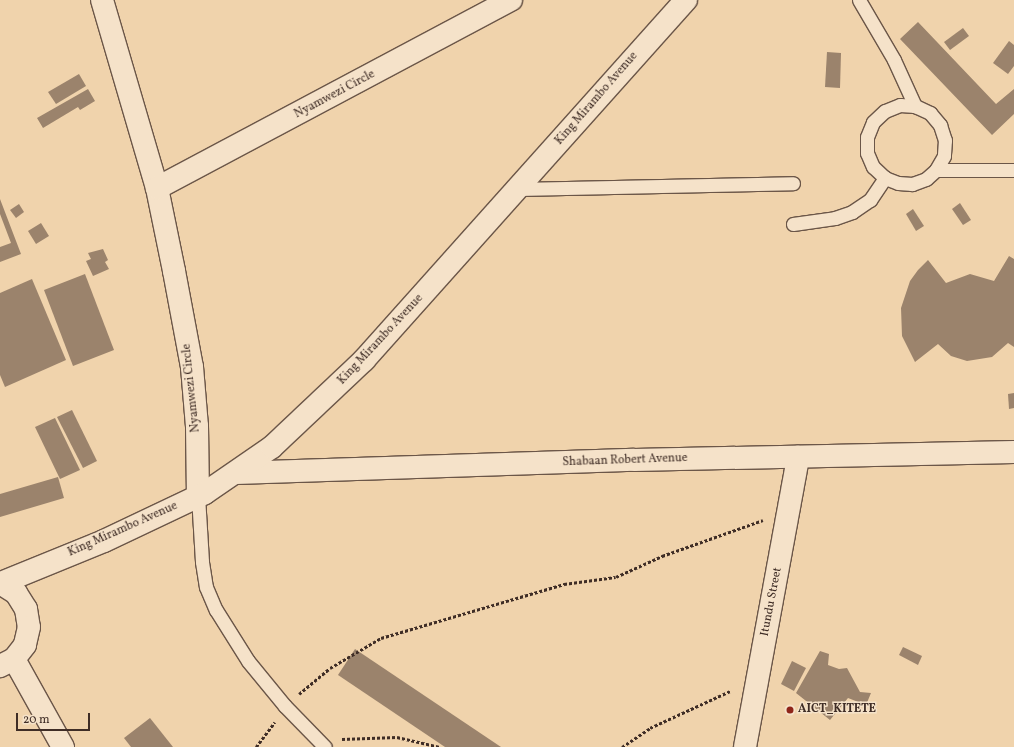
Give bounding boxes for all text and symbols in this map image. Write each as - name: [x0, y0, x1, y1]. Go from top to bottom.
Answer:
- street label: King Mirambo Avenue: [553, 50, 641, 148]
- street label: Nyamwezi Circle: [292, 68, 378, 122]
- street label: King Mirambo Avenue: [335, 292, 427, 388]
- street label: Nyamwezi Circle: [180, 343, 204, 433]
- street label: Shabaan Robert Avenue: [562, 452, 688, 470]
- street label: King Mirambo Avenue: [66, 499, 180, 561]
- street label: Itundu Street: [758, 566, 786, 638]
- place label: AICT_KITETE: [798, 703, 876, 717]
- scale bar: [18, 705, 92, 731]
- marker: AICT_KITETE: [785, 705, 795, 715]
- text: 20 m: [23, 712, 50, 728]

